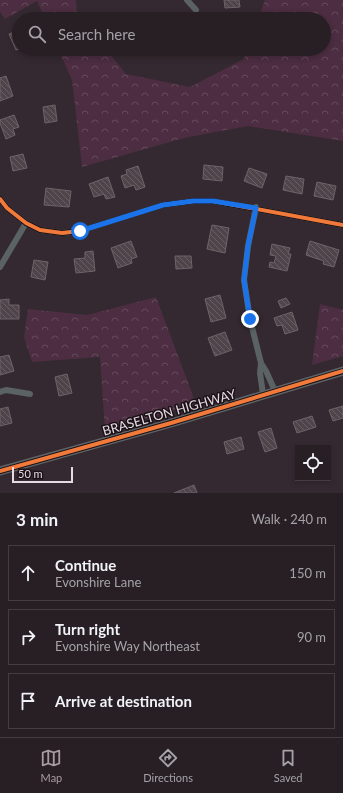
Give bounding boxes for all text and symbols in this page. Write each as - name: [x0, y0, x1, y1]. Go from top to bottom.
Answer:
- search box: [12, 12, 331, 56]
- icon: search: [26, 23, 48, 45]
- text: Search here: [58, 25, 135, 43]
- route start: [71, 222, 89, 240]
- route end: [241, 310, 259, 328]
- street label: BRASELTON HIGHWAY: [100, 385, 238, 439]
- map controls: [295, 445, 331, 481]
- button: locate: [295, 445, 331, 481]
- scale bar: [12, 465, 73, 484]
- text: 50 m: [18, 467, 43, 480]
- text: 3 min: [16, 509, 58, 530]
- text: Walk · 240 m: [251, 511, 327, 527]
- text: Continue: [55, 556, 116, 574]
- icon: ahead: [17, 562, 39, 584]
- text: 150 m: [289, 565, 326, 581]
- text: Evonshire Lane: [55, 574, 141, 590]
- text: Turn right: [55, 620, 120, 638]
- icon: right: [17, 626, 39, 648]
- text: 90 m: [297, 629, 326, 645]
- text: Evonshire Way Northeast: [55, 638, 200, 654]
- icon: arrive: [17, 690, 39, 712]
- text: Arrive at destination: [55, 692, 192, 710]
- tab: Map: [40, 747, 62, 784]
- tab: Directions: [143, 747, 193, 784]
- tab: Saved: [274, 747, 303, 784]

